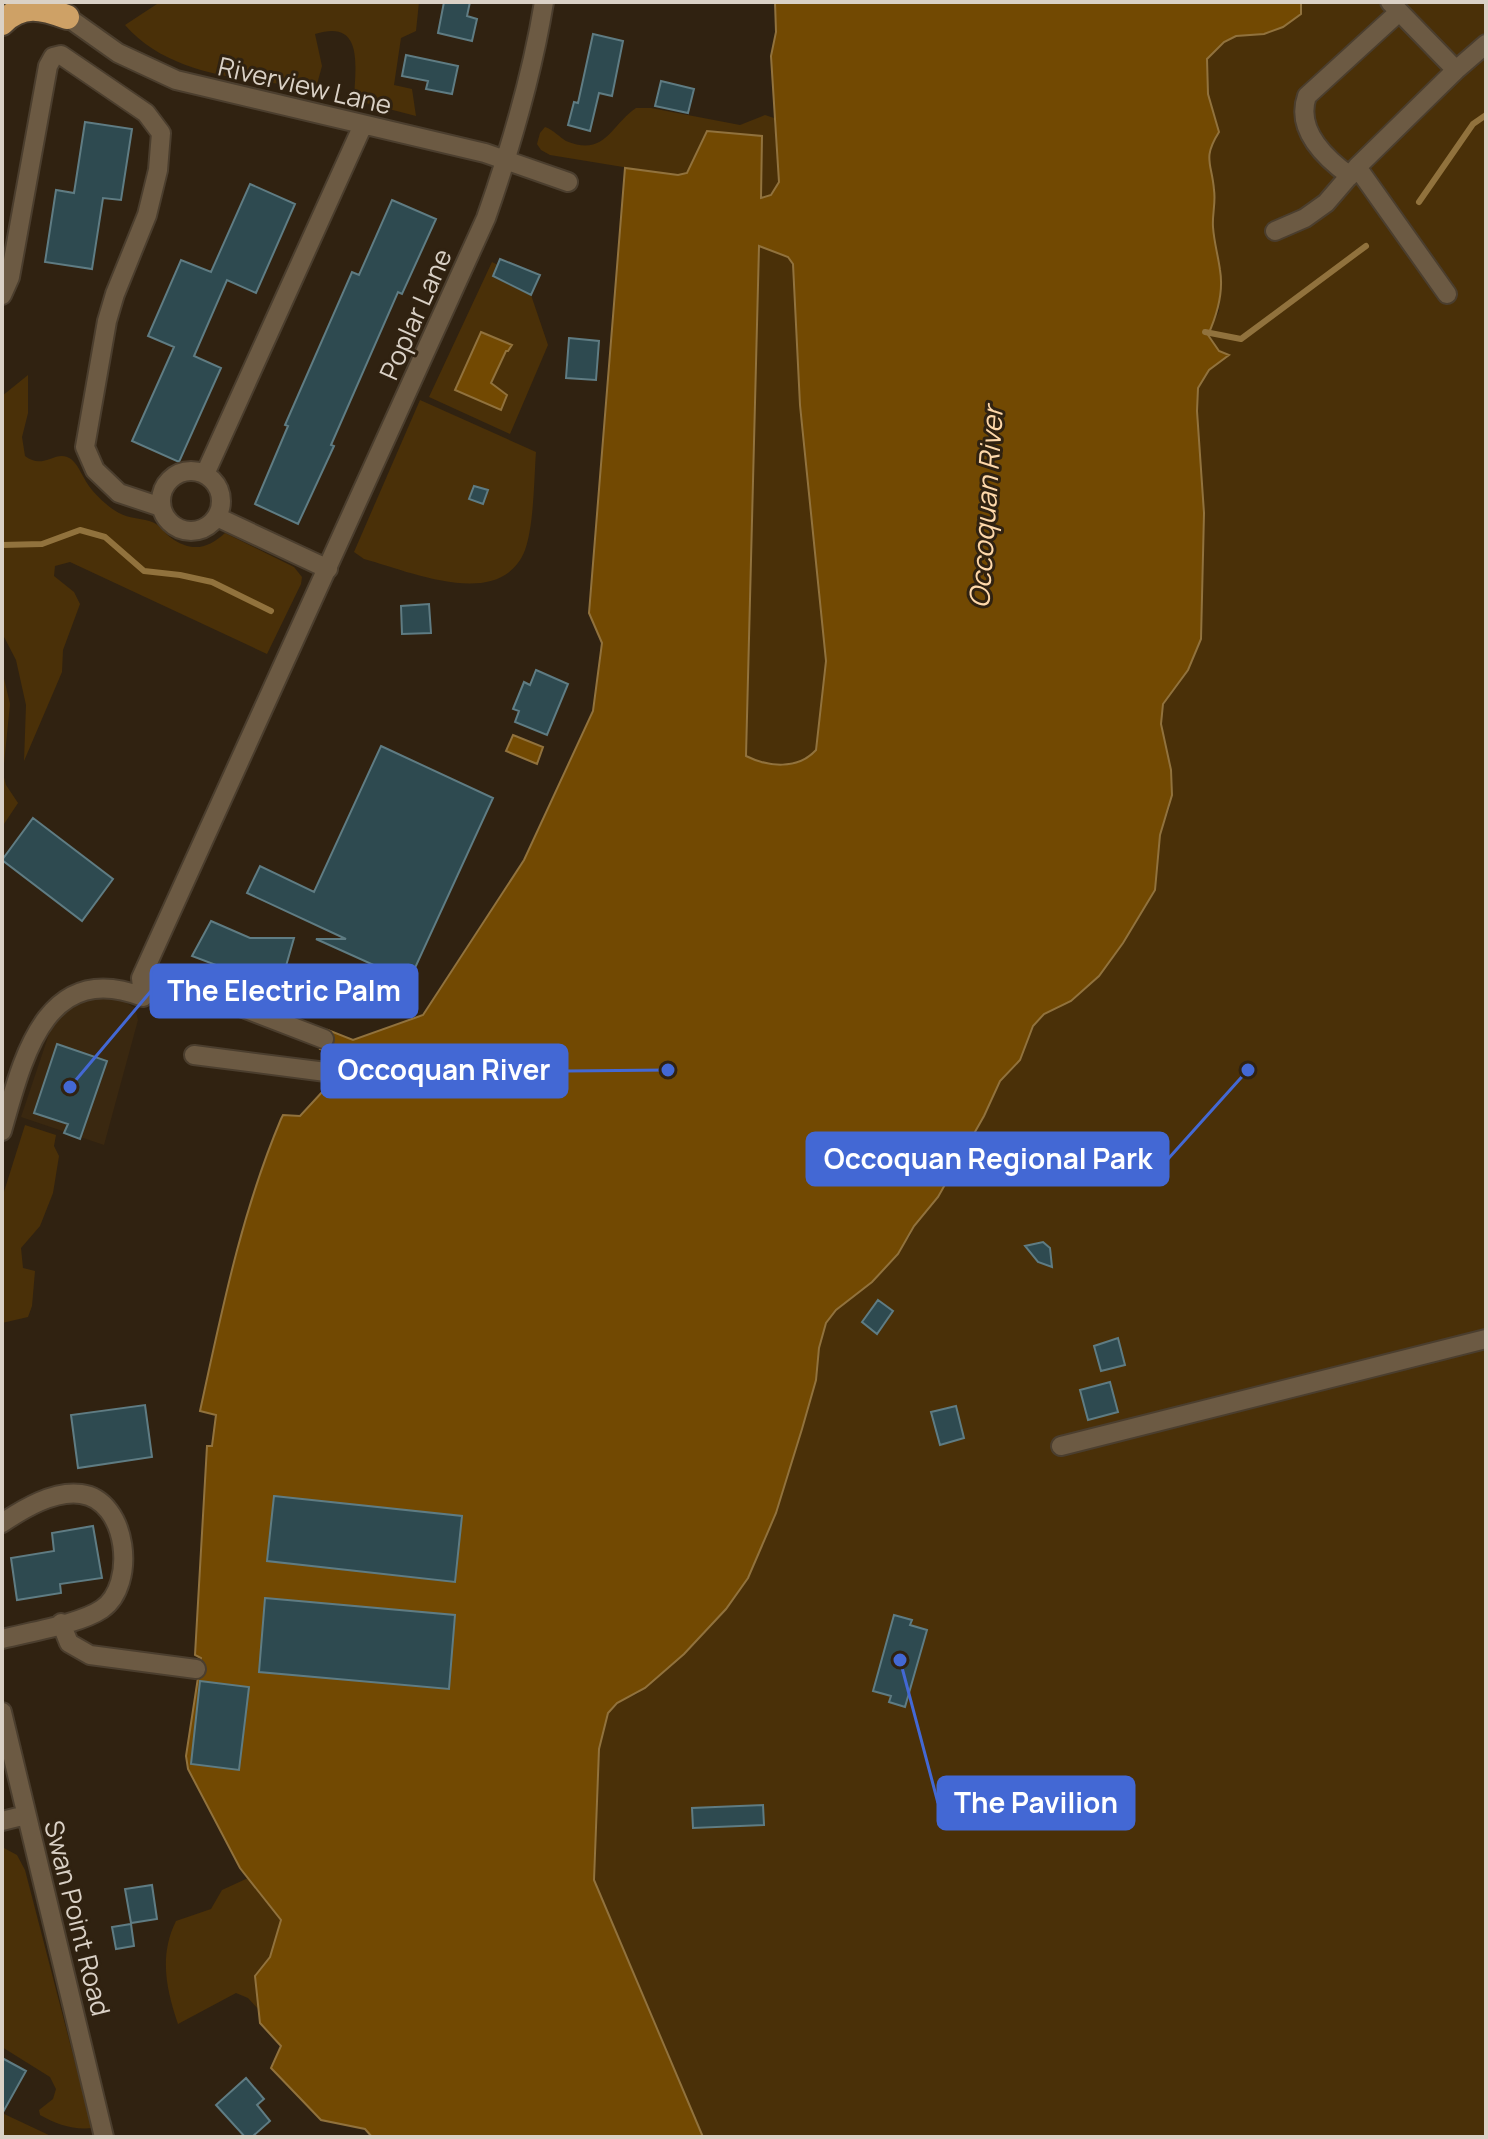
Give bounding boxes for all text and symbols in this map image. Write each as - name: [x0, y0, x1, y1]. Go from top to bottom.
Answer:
- street label: Riverview Lane: [215, 48, 395, 122]
- street label: Poplar Lane: [370, 243, 460, 385]
- water label: Occoquan River: [959, 401, 1011, 609]
- callout: The Electric Palm: [151, 965, 417, 1017]
- text: The Electric Palm: [167, 971, 401, 1009]
- callout: Occoquan River: [322, 1045, 567, 1097]
- text: Occoquan River: [338, 1050, 551, 1088]
- callout: Occoquan Regional Park: [807, 1133, 1168, 1185]
- text: Occoquan Regional Park: [824, 1139, 1153, 1177]
- callout: The Pavilion: [938, 1777, 1134, 1829]
- text: The Pavilion: [954, 1783, 1118, 1821]
- street label: Swan Point Road: [36, 1817, 120, 2019]

